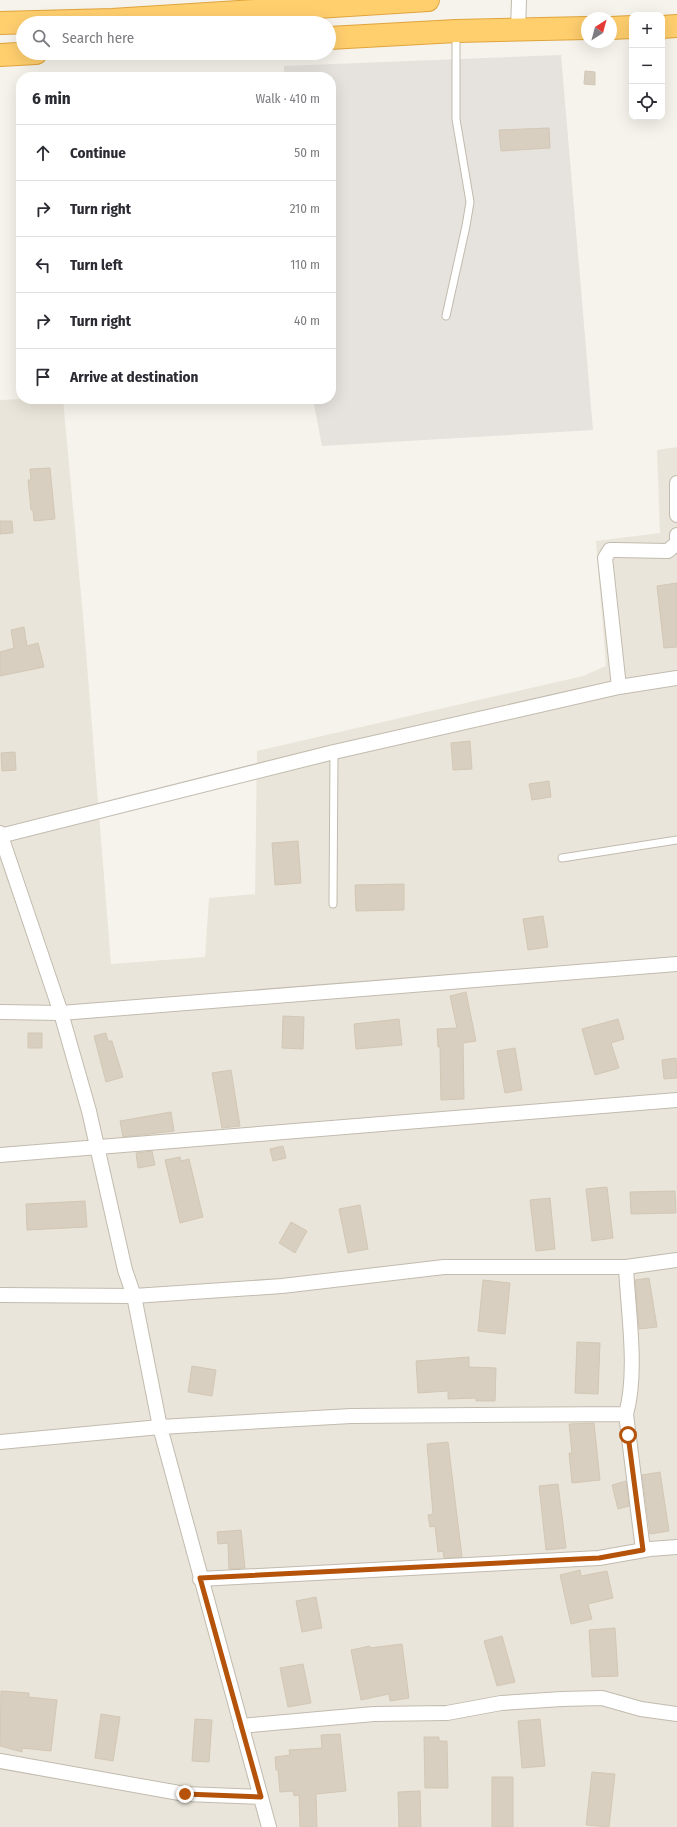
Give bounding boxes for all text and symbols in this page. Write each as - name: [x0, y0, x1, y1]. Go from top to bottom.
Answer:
- north arrow: [581, 12, 617, 48]
- map controls: [629, 12, 665, 120]
- button: +: [629, 12, 665, 48]
- search box: [16, 16, 336, 60]
- icon: search: [30, 27, 52, 49]
- text: Search here: [62, 29, 134, 47]
- button: −: [629, 48, 665, 84]
- button: locate: [629, 84, 665, 120]
- text: 6 min: [32, 88, 71, 109]
- text: Walk · 410 m: [256, 91, 320, 106]
- icon: ahead: [32, 142, 54, 164]
- text: Continue: [70, 144, 126, 162]
- text: 50 m: [294, 145, 320, 160]
- icon: right: [32, 198, 54, 220]
- text: Turn right: [70, 200, 131, 218]
- text: 210 m: [290, 201, 320, 216]
- icon: left: [32, 254, 54, 276]
- text: Turn left: [70, 256, 123, 274]
- text: 110 m: [290, 257, 320, 272]
- icon: right: [32, 310, 54, 332]
- text: Turn right: [70, 312, 131, 330]
- text: 40 m: [294, 313, 320, 328]
- icon: arrive: [32, 366, 54, 388]
- text: Arrive at destination: [70, 368, 198, 386]
- route start: [619, 1426, 637, 1444]
- route end: [176, 1785, 194, 1803]

